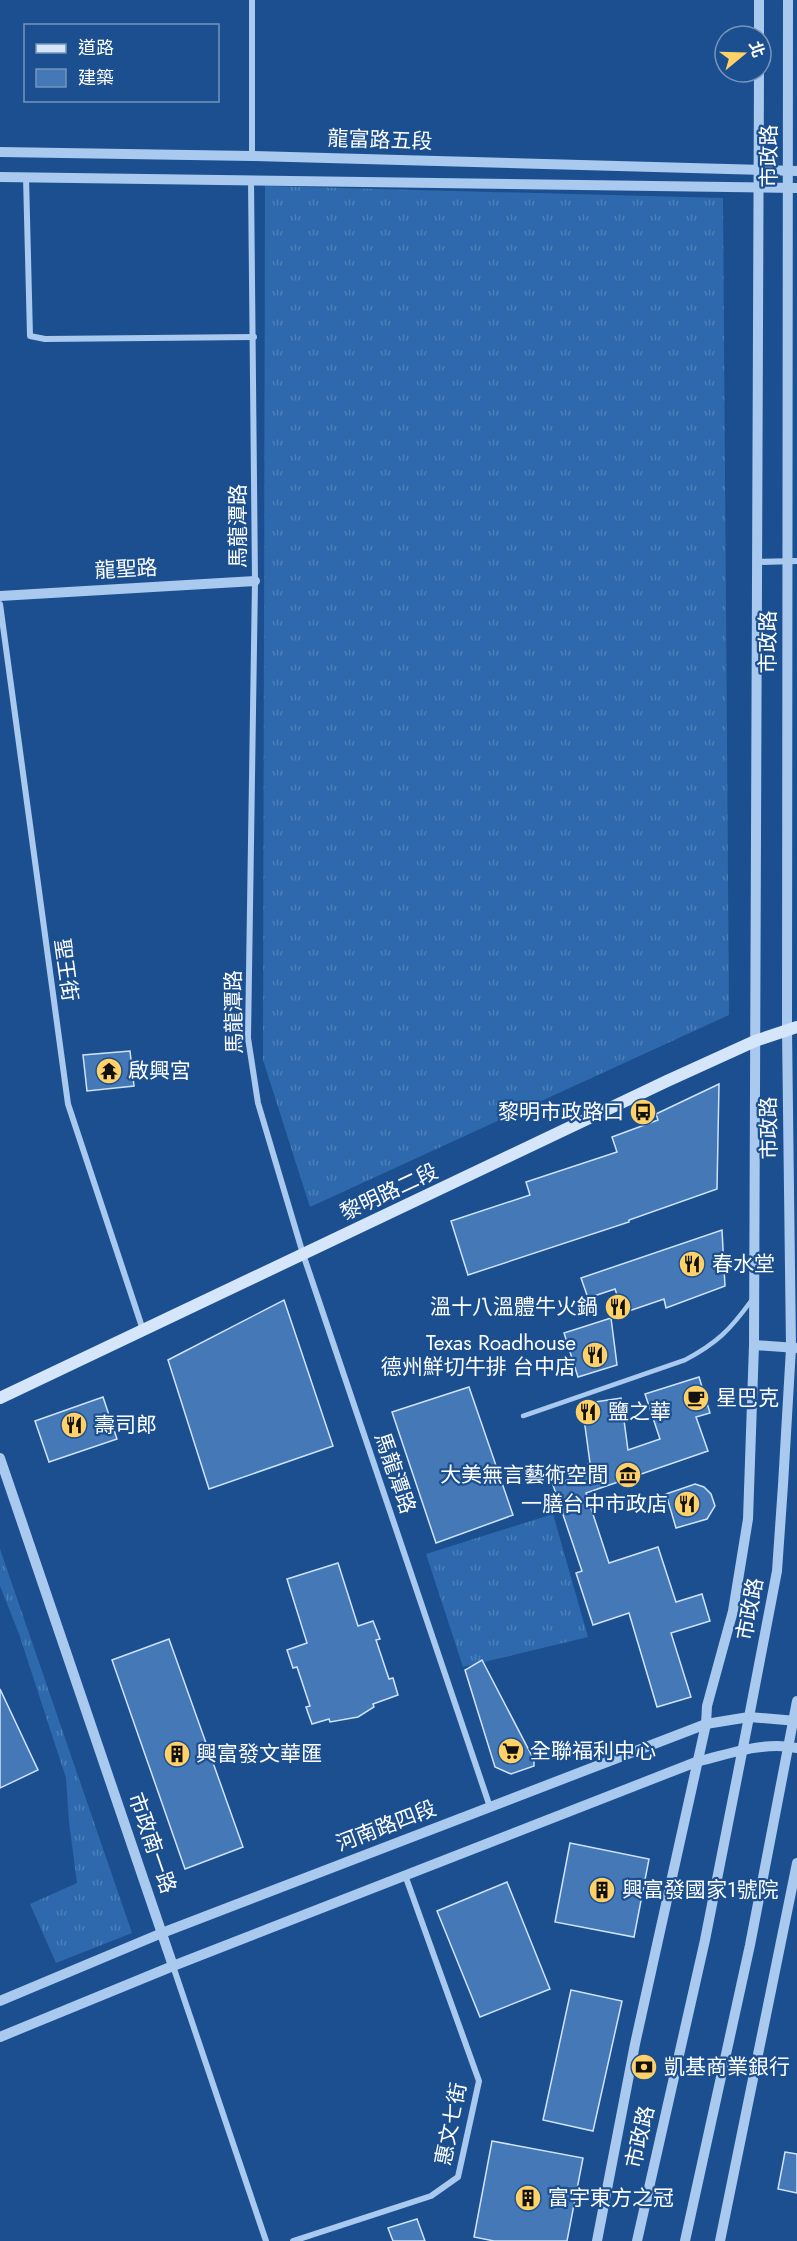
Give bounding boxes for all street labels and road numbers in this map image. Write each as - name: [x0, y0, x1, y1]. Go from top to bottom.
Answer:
- street label: 龍富路五段: [327, 123, 433, 157]
- street label: 市政路: [754, 125, 784, 188]
- street label: 馬龍潭路: [223, 484, 253, 568]
- street label: 龍聖路: [94, 552, 158, 586]
- street label: 市政路: [753, 611, 783, 674]
- street label: 聖王街: [47, 937, 85, 1003]
- street label: 馬龍潭路: [218, 970, 250, 1054]
- street label: 市政路: [753, 1096, 785, 1160]
- street label: 黎明路二段: [335, 1156, 443, 1228]
- street label: 馬龍潭路: [367, 1428, 423, 1518]
- street label: 市政路: [729, 1575, 771, 1643]
- street label: 市政南一路: [121, 1788, 183, 1898]
- street label: 河南路四段: [332, 1793, 440, 1859]
- street label: 惠文七街: [428, 2080, 474, 2168]
- street label: 市政路: [618, 2103, 662, 2171]

